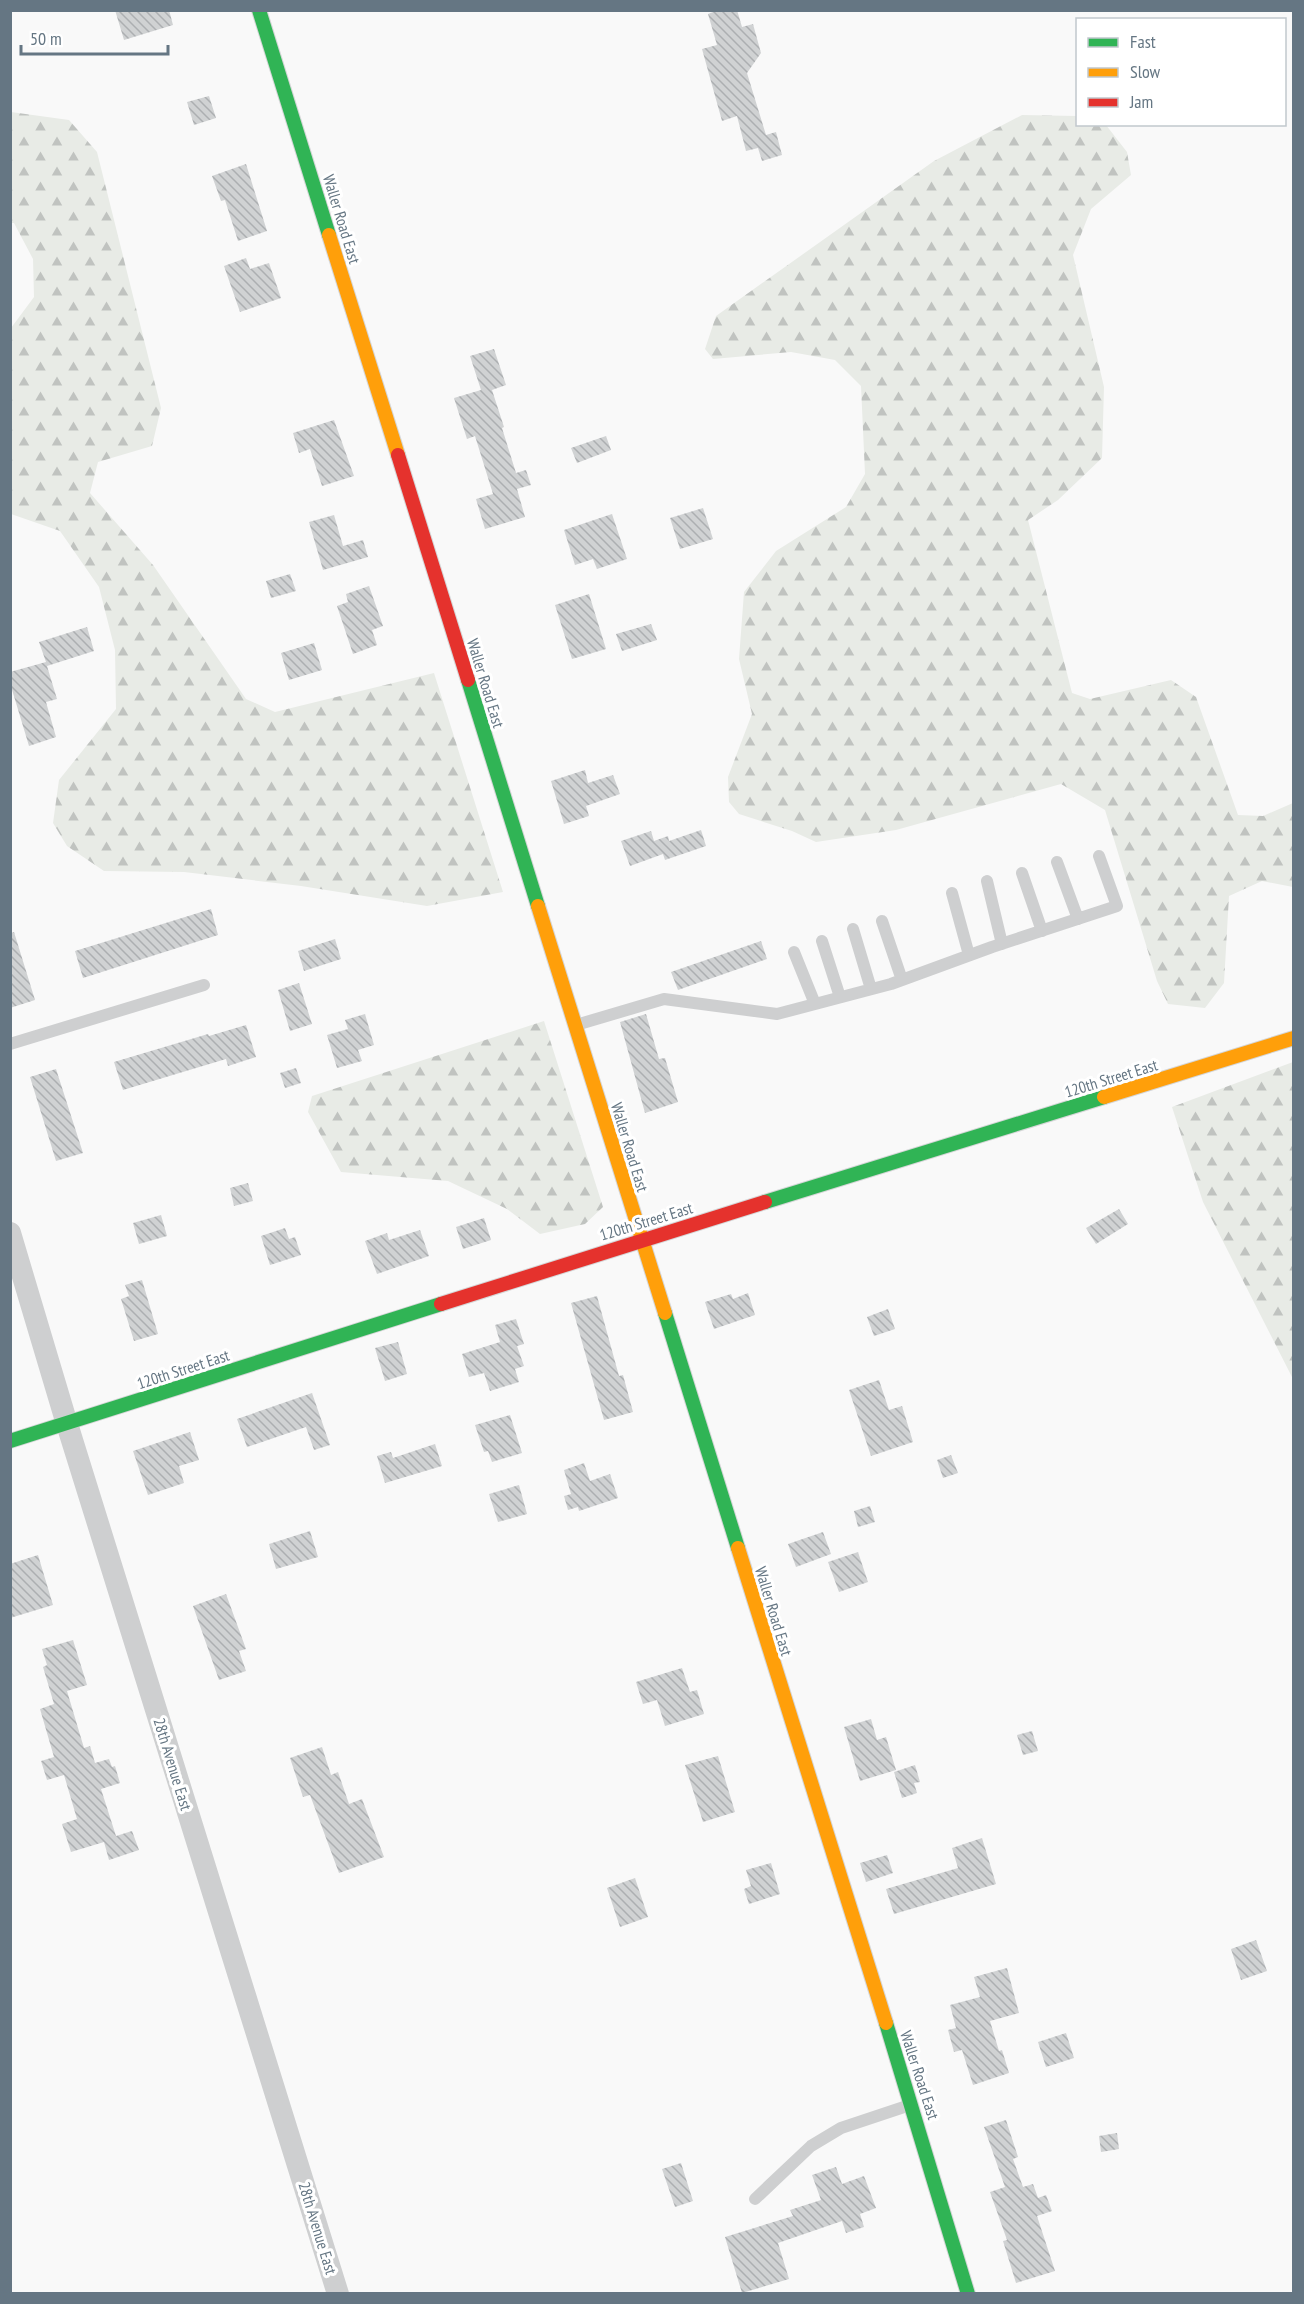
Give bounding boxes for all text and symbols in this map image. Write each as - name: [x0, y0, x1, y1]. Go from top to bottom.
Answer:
- scale bar: [21, 18, 168, 56]
- legend: [1076, 18, 1286, 126]
- text: 50 m: [30, 27, 62, 50]
- text: Fast: [1130, 30, 1156, 53]
- text: Slow: [1130, 60, 1161, 83]
- text: Jam: [1129, 90, 1153, 113]
- street label: Waller Road East: [319, 172, 365, 267]
- street label: Waller Road East: [463, 636, 509, 731]
- street label: 120th Street East: [1062, 1054, 1160, 1102]
- street label: Waller Road East: [607, 1100, 653, 1195]
- street label: 120th Street East: [597, 1197, 695, 1245]
- street label: 120th Street East: [134, 1344, 232, 1393]
- street label: Waller Road East: [751, 1564, 797, 1659]
- street label: 28th Avenue East: [149, 1715, 197, 1813]
- street label: Waller Road East: [896, 2028, 944, 2123]
- street label: 28th Avenue East: [294, 2179, 342, 2277]

